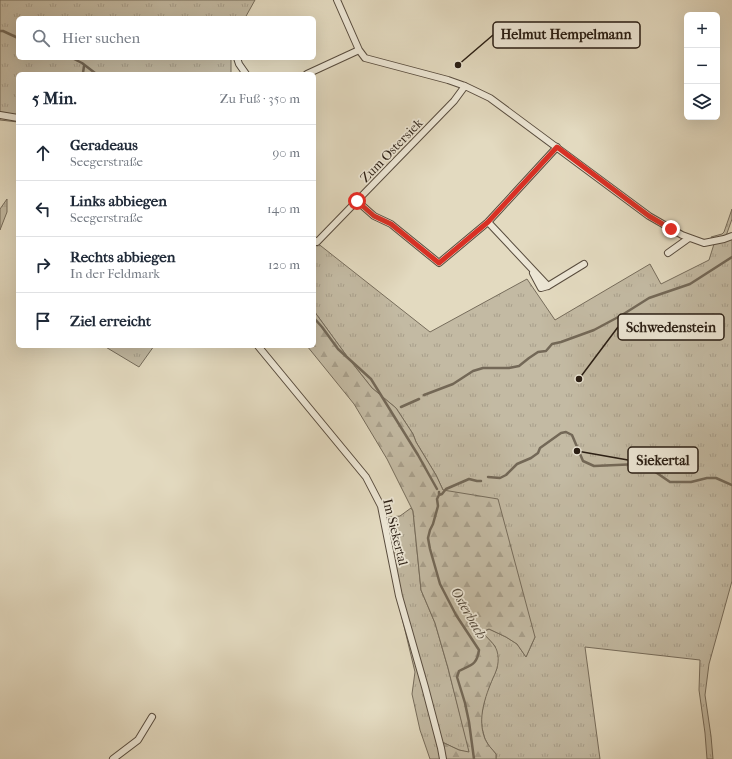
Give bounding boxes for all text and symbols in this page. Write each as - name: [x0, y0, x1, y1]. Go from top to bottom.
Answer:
- map controls: [684, 12, 720, 120]
- button: +: [684, 12, 720, 48]
- search box: [16, 16, 316, 60]
- callout: Helmut Hempelmann: [493, 22, 640, 48]
- text: Helmut Hempelmann: [500, 26, 632, 43]
- icon: search: [30, 27, 52, 49]
- text: Hier suchen: [62, 29, 140, 47]
- button: −: [684, 48, 720, 84]
- button: layers: [684, 84, 720, 120]
- text: 5 Min.: [32, 88, 77, 108]
- text: Zu Fuß · 350 m: [220, 91, 300, 106]
- street label: Zum Ostersiek: [357, 115, 426, 185]
- text: Geradeaus: [70, 136, 138, 154]
- icon: ahead: [32, 142, 54, 164]
- text: 90 m: [272, 145, 300, 160]
- text: Seegerstraße: [70, 154, 143, 169]
- text: Links abbiegen: [70, 192, 167, 210]
- route start: [348, 192, 366, 210]
- icon: left: [32, 198, 54, 220]
- text: 140 m: [267, 201, 300, 216]
- text: Seegerstraße: [70, 210, 143, 225]
- route end: [662, 220, 680, 238]
- text: Rechts abbiegen: [70, 248, 175, 266]
- icon: right: [32, 254, 54, 276]
- text: 120 m: [268, 257, 300, 272]
- text: In der Feldmark: [70, 266, 160, 281]
- icon: arrive: [32, 310, 54, 332]
- text: Ziel erreicht: [70, 312, 151, 330]
- callout: Schwedenstein: [618, 314, 724, 340]
- text: Schwedenstein: [626, 319, 717, 336]
- callout: Siekertal: [628, 447, 698, 473]
- text: Siekertal: [636, 452, 690, 469]
- street label: Im Siekertal: [380, 497, 411, 567]
- water label: Osterbach: [447, 584, 490, 642]

